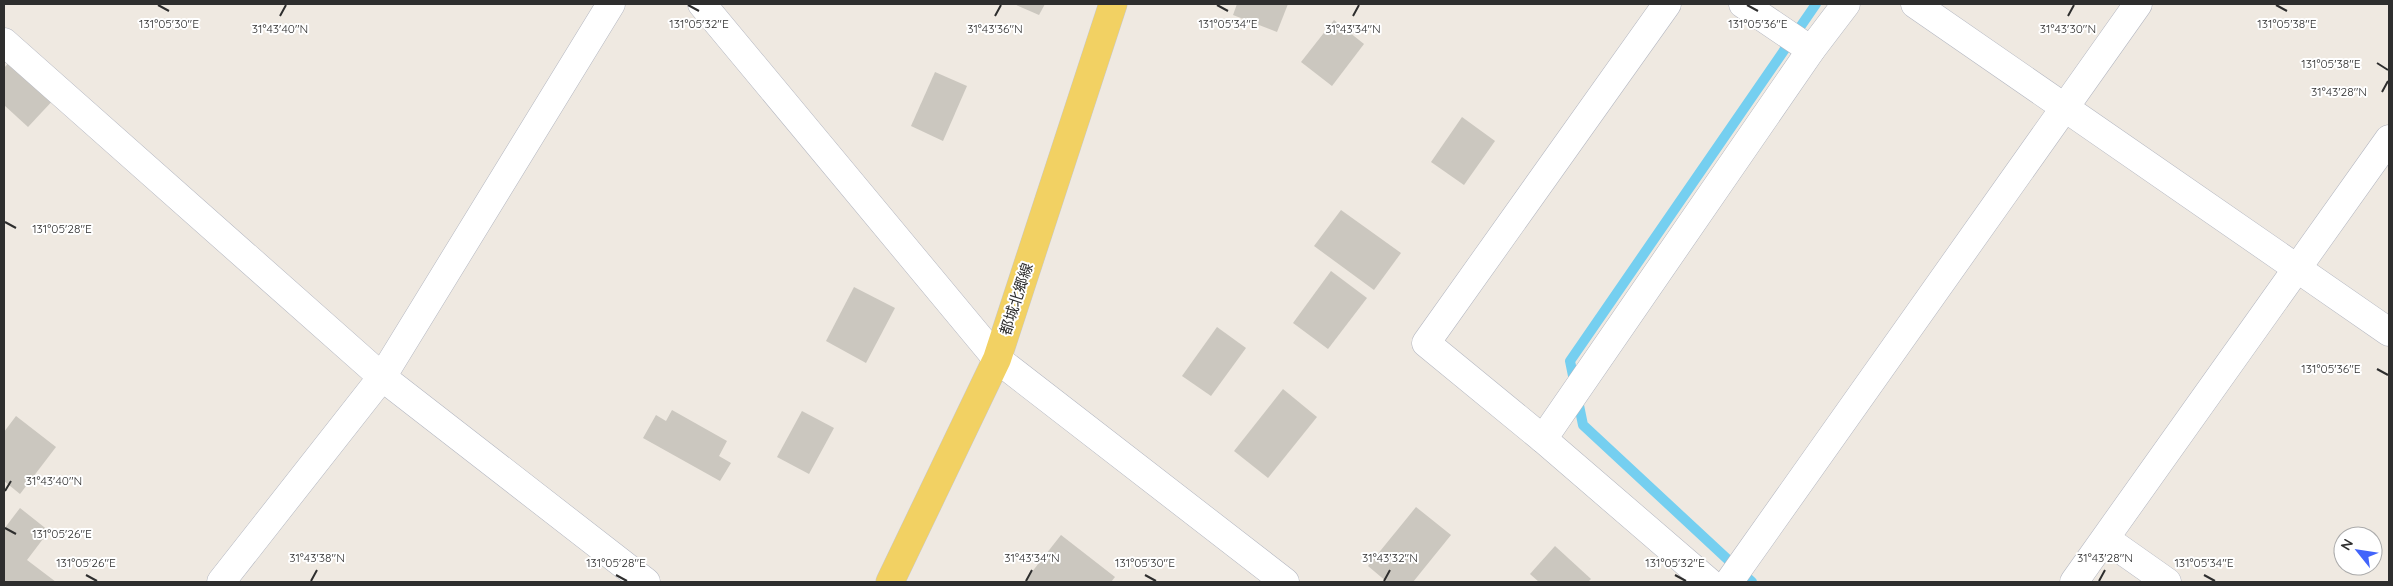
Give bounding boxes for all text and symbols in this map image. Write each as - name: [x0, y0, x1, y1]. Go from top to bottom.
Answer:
- text: 131°05'30"E: [139, 16, 199, 31]
- text: 131°05'32"E: [669, 16, 729, 31]
- text: 131°05'34"E: [1198, 16, 1258, 31]
- text: 131°05'36"E: [1728, 16, 1788, 31]
- text: 131°05'38"E: [2257, 16, 2317, 31]
- text: 31°43'40"N: [252, 21, 308, 36]
- text: 31°43'36"N: [967, 21, 1023, 36]
- text: 31°43'34"N: [1325, 21, 1381, 36]
- text: 31°43'30"N: [2040, 21, 2096, 36]
- text: 131°05'38"E: [2301, 56, 2361, 71]
- text: 31°43'28"N: [2311, 84, 2367, 99]
- text: 131°05'28"E: [32, 221, 92, 236]
- street label: 都城北郷線: [995, 260, 1037, 338]
- text: 131°05'36"E: [2301, 361, 2361, 376]
- text: 31°43'40"N: [26, 473, 82, 488]
- text: 131°05'26"E: [32, 526, 92, 541]
- north arrow: [2333, 526, 2383, 576]
- text: N: [2336, 536, 2357, 553]
- text: 31°43'38"N: [289, 550, 345, 565]
- text: 31°43'34"N: [1004, 550, 1060, 565]
- text: 31°43'32"N: [1362, 550, 1418, 565]
- text: 31°43'28"N: [2077, 550, 2133, 565]
- text: 131°05'26"E: [56, 555, 116, 570]
- text: 131°05'28"E: [586, 555, 646, 570]
- text: 131°05'30"E: [1115, 555, 1175, 570]
- text: 131°05'32"E: [1645, 555, 1705, 570]
- text: 131°05'34"E: [2174, 555, 2234, 570]

